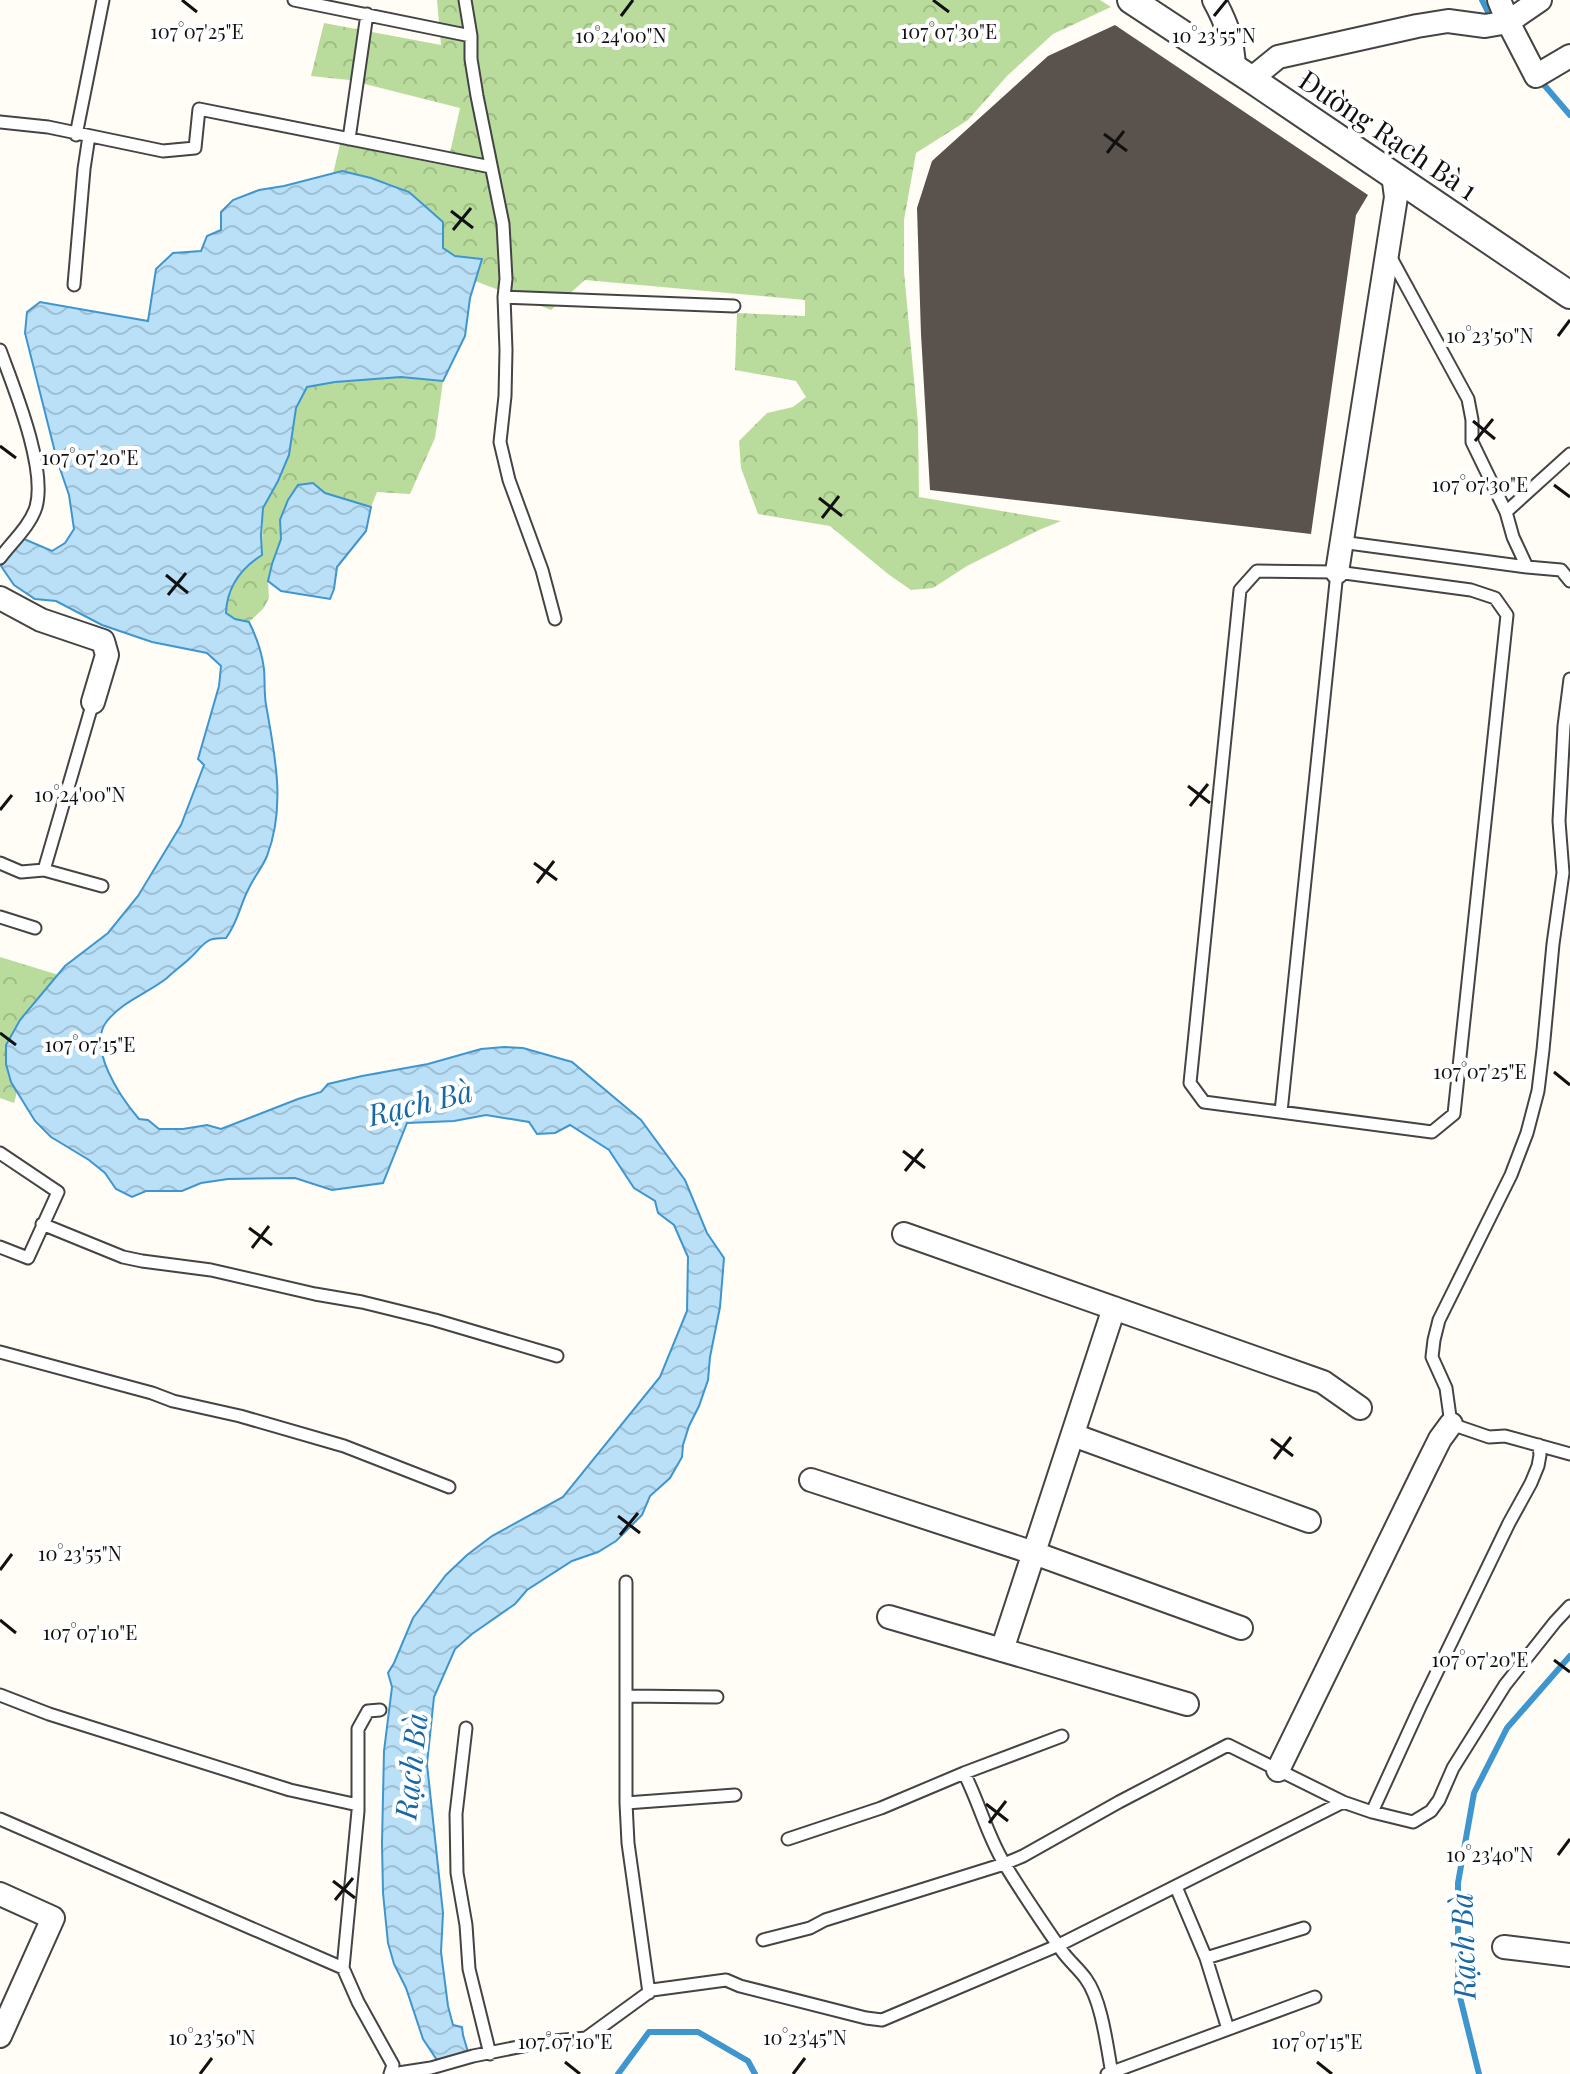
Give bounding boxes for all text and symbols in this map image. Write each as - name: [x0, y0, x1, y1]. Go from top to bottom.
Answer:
- text: 107°07'25"E: [150, 17, 244, 44]
- text: 107°07'30"E: [901, 17, 997, 44]
- text: 10°24'00"N: [575, 21, 667, 48]
- text: 10°23'55"N: [1172, 21, 1256, 48]
- street label: Đường Rạch Bà 1: [1293, 61, 1485, 207]
- text: 10°23'50"N: [1446, 321, 1534, 348]
- text: 107°07'20"E: [42, 443, 138, 470]
- text: 107°07'30"E: [1432, 470, 1528, 497]
- text: 10°24'00"N: [34, 780, 126, 807]
- text: 107°07'15"E: [45, 1030, 136, 1057]
- text: 107°07'25"E: [1433, 1057, 1527, 1084]
- water label: Rạch Bà: [362, 1070, 477, 1135]
- text: 10°23'55"N: [38, 1539, 122, 1566]
- text: 107°07'10"E: [43, 1618, 137, 1645]
- text: 107°07'20"E: [1432, 1645, 1528, 1672]
- water label: Rạch Bà: [384, 1711, 435, 1822]
- text: 10°23'40"N: [1446, 1840, 1534, 1867]
- water label: Rạch Bà: [1440, 1892, 1484, 2001]
- text: 10°23'50"N: [168, 2023, 256, 2050]
- text: 10°23'45"N: [763, 2023, 847, 2050]
- text: 107°07'10"E: [518, 2027, 612, 2054]
- text: 107°07'15"E: [1272, 2027, 1363, 2054]

